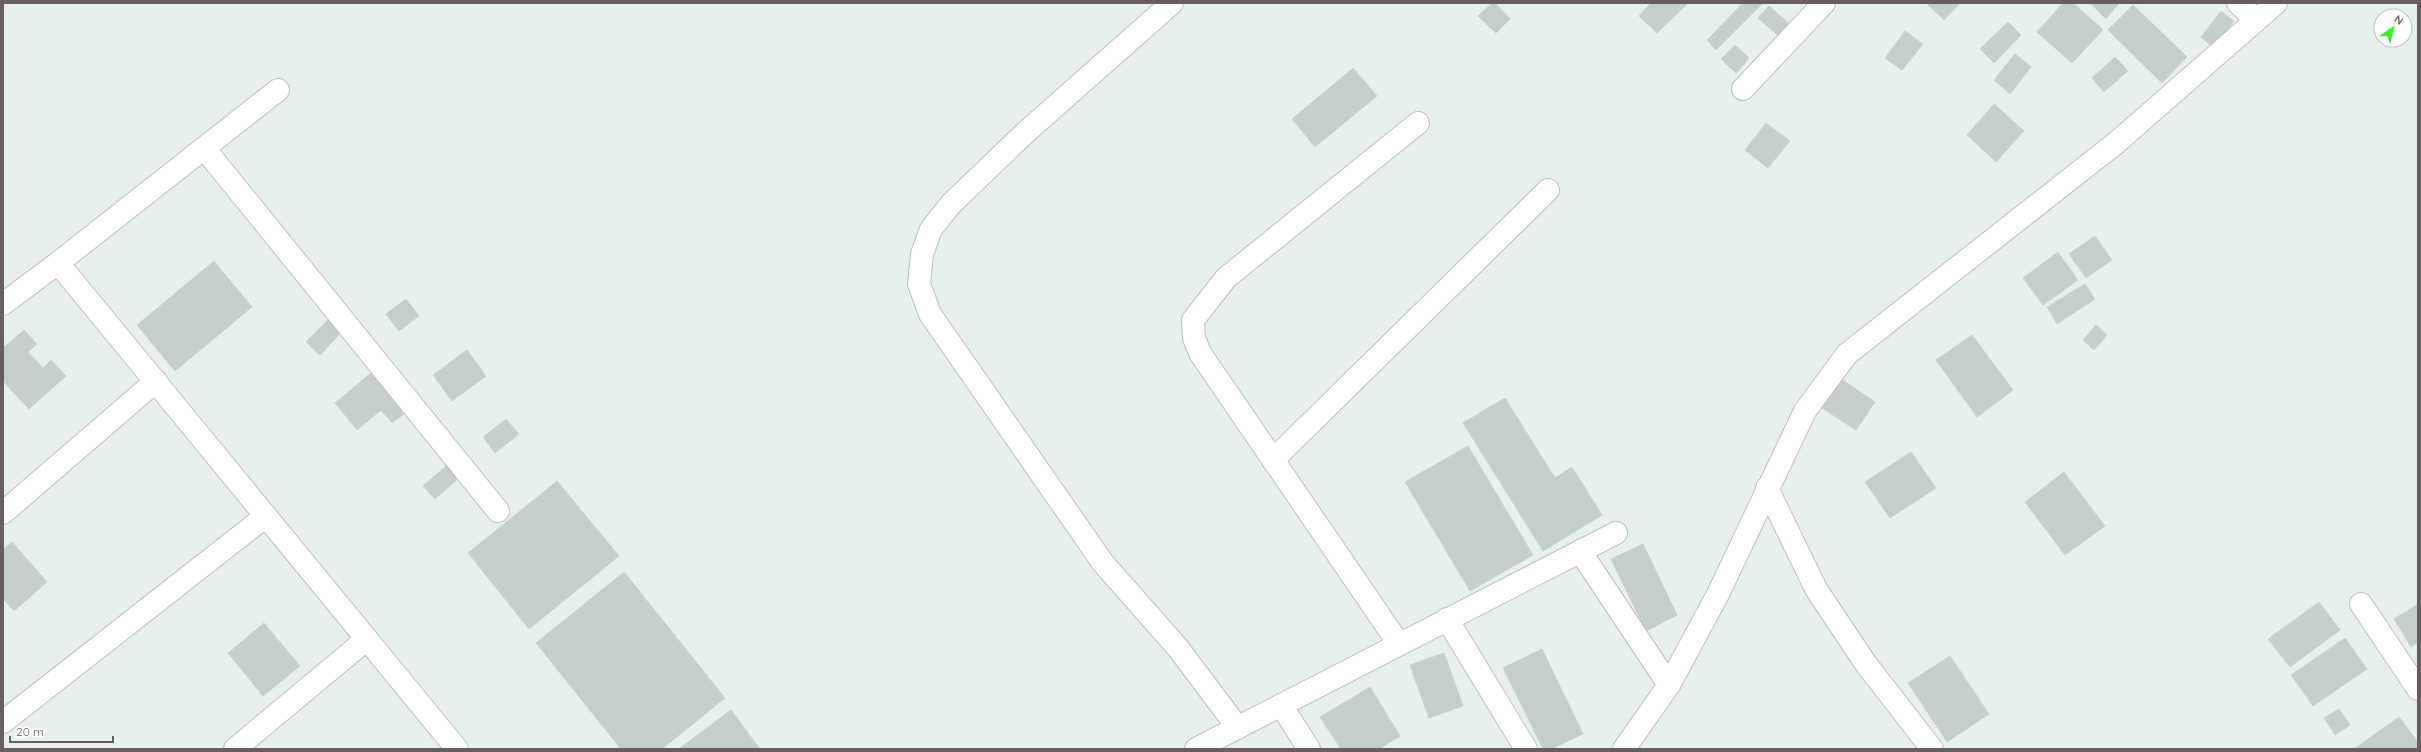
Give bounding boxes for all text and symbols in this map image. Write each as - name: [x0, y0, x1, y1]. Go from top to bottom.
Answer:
- north arrow: [2373, 8, 2413, 48]
- text: N: [2391, 12, 2406, 28]
- scale bar: [10, 718, 113, 744]
- text: 20 m: [16, 724, 44, 739]

